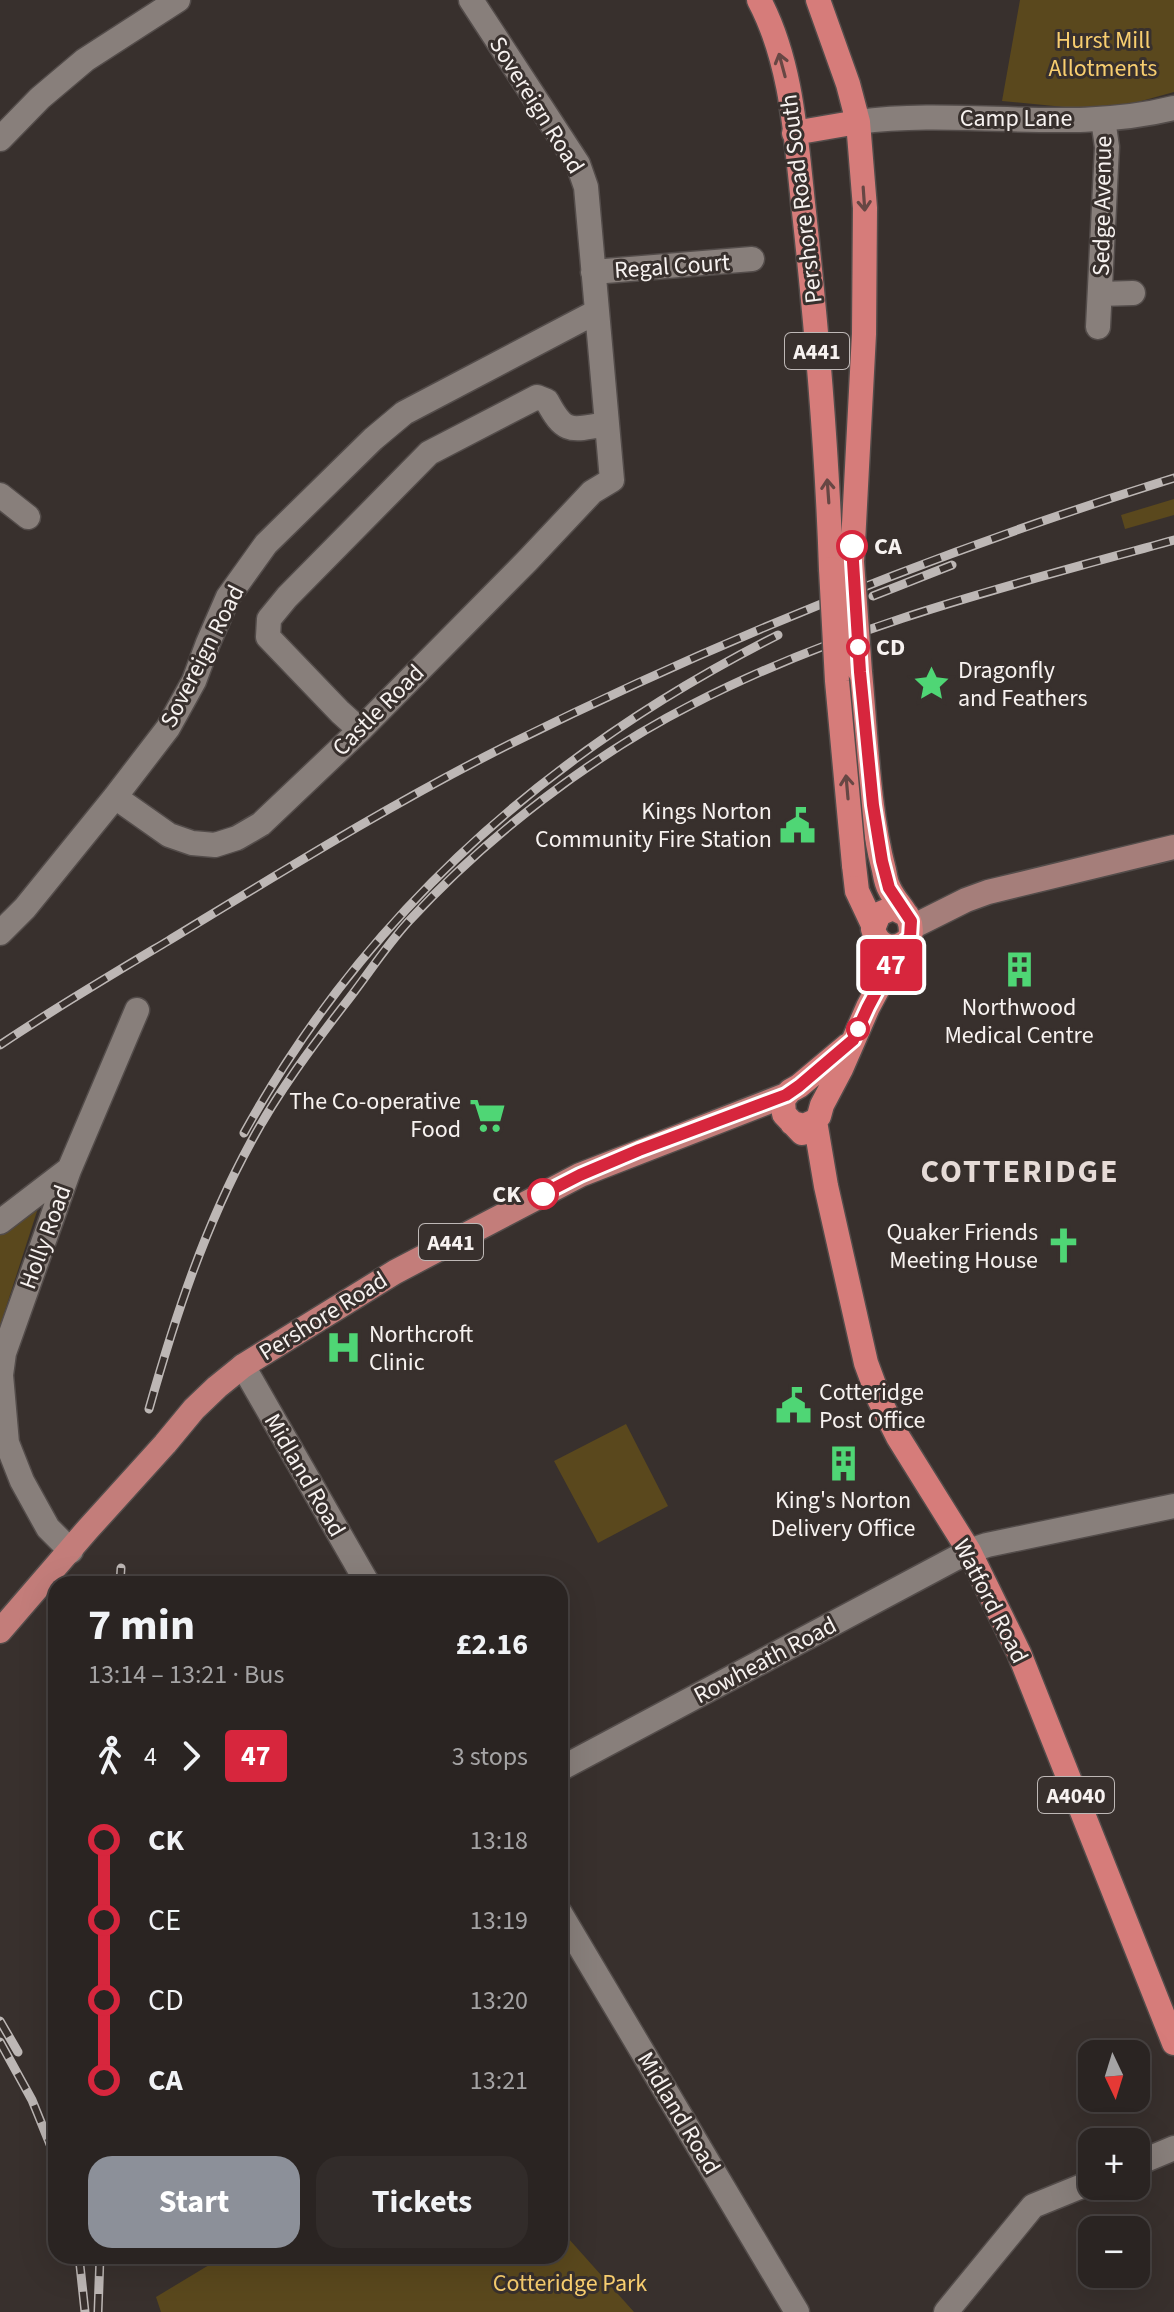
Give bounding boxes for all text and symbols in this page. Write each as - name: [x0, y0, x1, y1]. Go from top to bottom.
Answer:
- park label: Hurst Mill Allotments: [1049, 23, 1157, 86]
- street label: Sovereign Road: [480, 30, 593, 181]
- one-way arrow: [774, 52, 789, 78]
- street label: Pershore Road South: [771, 92, 832, 306]
- street label: Camp Lane: [960, 101, 1072, 136]
- street label: Sedge Avenue: [1084, 135, 1121, 277]
- one-way arrow: [857, 185, 872, 212]
- street label: Regal Court: [613, 245, 731, 288]
- road number: A441: [785, 333, 849, 369]
- one-way arrow: [820, 478, 835, 505]
- place label: CA: [874, 529, 902, 564]
- marker: CA: [837, 531, 867, 561]
- street label: Sovereign Road: [151, 579, 253, 734]
- place label: CD: [876, 630, 905, 665]
- marker: CD: [847, 636, 869, 658]
- place label: Dragonfly and Feathers: [958, 653, 1088, 716]
- street label: Castle Road: [324, 656, 432, 764]
- place icon: Dragonfly and Feathers: [913, 665, 951, 703]
- one-way arrow: [839, 774, 854, 801]
- place label: Kings Norton Community Fire Station: [535, 794, 772, 857]
- public building icon: Kings Norton Community Fire Station: [779, 806, 817, 844]
- line badge: 47: [855, 939, 927, 991]
- text: 47: [876, 945, 906, 985]
- building icon: Northwood Medical Centre: [1000, 951, 1038, 989]
- place label: Northwood Medical Centre: [944, 990, 1094, 1053]
- unlabelled marker: [847, 1018, 869, 1040]
- place label: The Co-operative Food: [289, 1084, 461, 1147]
- supermarket icon: The Co-operative Food: [468, 1096, 506, 1134]
- district label: COTTERIDGE: [920, 1149, 1120, 1195]
- place label: CK: [492, 1177, 521, 1212]
- marker: CK: [528, 1179, 558, 1209]
- street label: Holly Road: [10, 1180, 80, 1294]
- place label: Quaker Friends Meeting House: [886, 1215, 1038, 1278]
- road number: A441: [419, 1224, 483, 1260]
- church icon: Quaker Friends Meeting House: [1045, 1227, 1083, 1265]
- street label: Pershore Road: [252, 1263, 394, 1370]
- place label: Northcroft Clinic: [369, 1317, 473, 1380]
- hospital icon: Northcroft Clinic: [324, 1329, 362, 1367]
- place label: Cotteridge Post Office: [819, 1375, 925, 1438]
- public building icon: Cotteridge Post Office: [774, 1387, 812, 1425]
- street label: Midland Road: [255, 1407, 354, 1544]
- building icon: King's Norton Delivery Office: [824, 1444, 862, 1482]
- place label: King's Norton Delivery Office: [771, 1483, 915, 1546]
- street label: Watford Road: [944, 1533, 1037, 1670]
- text: 7 min: [88, 1594, 195, 1657]
- street label: Rowheath Road: [688, 1608, 843, 1713]
- text: £2.16: [456, 1623, 528, 1666]
- text: 13:14 – 13:21 · Bus: [88, 1656, 284, 1693]
- icon: walk: [88, 1734, 132, 1778]
- icon: forward: [169, 1734, 213, 1778]
- text: 47: [241, 1736, 271, 1776]
- text: 4: [144, 1738, 157, 1775]
- text: 3 stops: [452, 1738, 528, 1775]
- road number: A4040: [1038, 1777, 1114, 1813]
- text: CK: [148, 1819, 184, 1862]
- text: 13:18: [470, 1822, 528, 1859]
- text: CE: [148, 1899, 181, 1942]
- text: 13:19: [470, 1902, 528, 1939]
- text: CD: [148, 1979, 184, 2022]
- text: 13:20: [470, 1982, 528, 2019]
- north arrow: [1078, 2040, 1150, 2112]
- map controls: [1078, 2040, 1150, 2288]
- street label: Midland Road: [628, 2045, 729, 2181]
- text: CA: [148, 2059, 183, 2102]
- text: 13:21: [470, 2062, 528, 2099]
- button: +: [1078, 2128, 1150, 2200]
- button: Start: [88, 2156, 300, 2248]
- button: Tickets: [316, 2156, 528, 2248]
- button: −: [1078, 2216, 1150, 2288]
- park label: Cotteridge Park: [493, 2266, 647, 2301]

